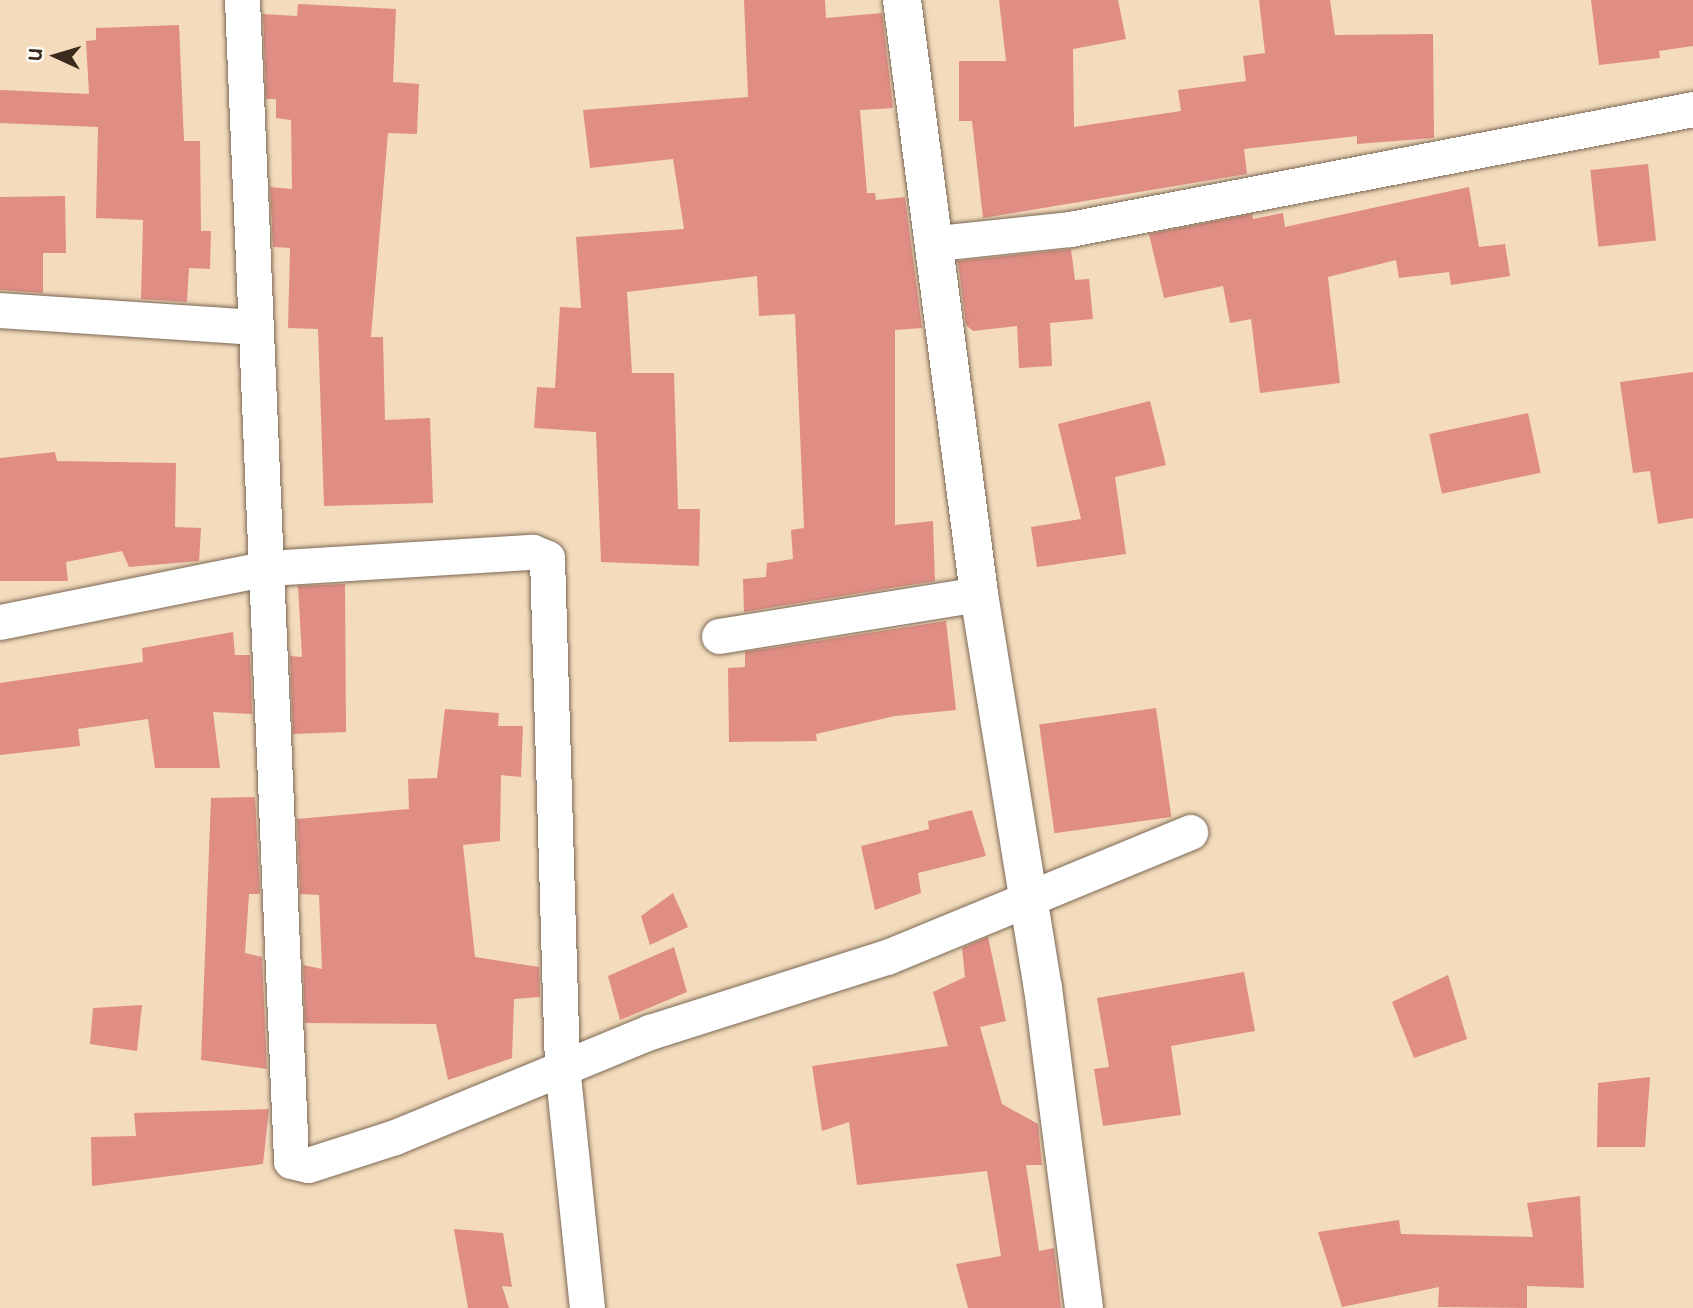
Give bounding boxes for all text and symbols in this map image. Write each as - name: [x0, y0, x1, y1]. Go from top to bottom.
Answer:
- north arrow: [21, 21, 91, 91]
- text: U: [22, 47, 47, 62]

